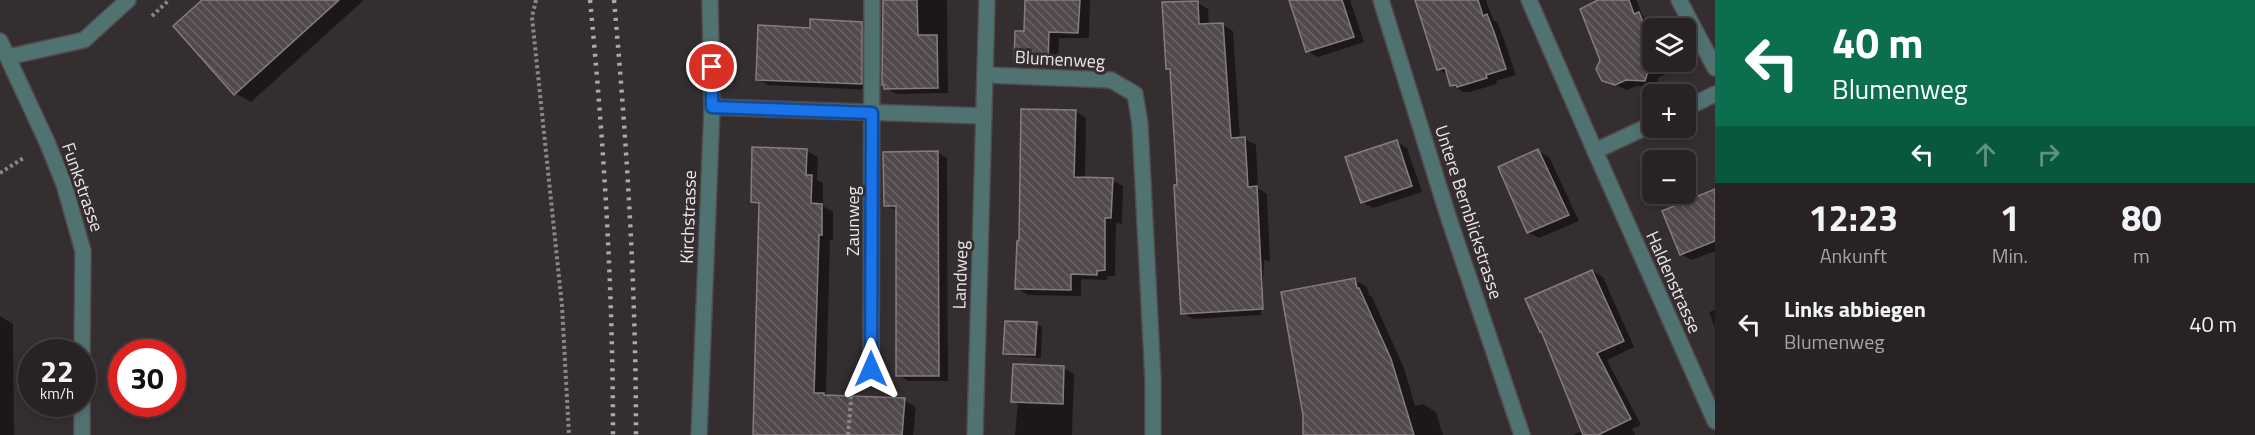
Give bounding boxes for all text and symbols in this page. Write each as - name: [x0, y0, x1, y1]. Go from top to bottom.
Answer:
- text: 40 m: [1832, 10, 1924, 74]
- map controls: [1642, 18, 1696, 204]
- button: layers: [1642, 18, 1696, 72]
- icon: left: [1733, 24, 1811, 102]
- pin: [686, 41, 737, 92]
- street label: Blumenweg: [1014, 43, 1106, 75]
- icon: arrive: [695, 50, 728, 83]
- text: Blumenweg: [1832, 68, 1968, 109]
- button: +: [1642, 84, 1696, 138]
- street label: Untere Bernblickstrasse: [1428, 121, 1510, 303]
- icon: left: [1906, 138, 1939, 171]
- icon: ahead: [1969, 138, 2002, 171]
- icon: right: [2032, 138, 2065, 171]
- street label: Funkstrasse: [55, 139, 111, 235]
- button: −: [1642, 150, 1696, 204]
- street label: Kirchstrasse: [673, 170, 703, 264]
- street label: Zaunweg: [839, 186, 866, 256]
- text: 12:23: [1808, 190, 1898, 245]
- text: 1: [2000, 190, 2020, 245]
- text: 80: [2121, 190, 2162, 245]
- street label: Haldenstrasse: [1639, 227, 1709, 337]
- street label: Landweg: [945, 240, 975, 310]
- text: Ankunft: [1820, 240, 1887, 271]
- text: Min.: [1992, 240, 2028, 271]
- text: m: [2133, 240, 2150, 271]
- text: Links abbiegen: [1784, 292, 1926, 326]
- text: 40 m: [2189, 307, 2237, 341]
- icon: left: [1733, 308, 1766, 341]
- text: Blumenweg: [1784, 326, 1885, 357]
- position arrow: [839, 337, 903, 401]
- speed limit sign: 30: [108, 339, 186, 417]
- text: 22: [40, 348, 74, 394]
- text: km/h: [40, 382, 74, 405]

